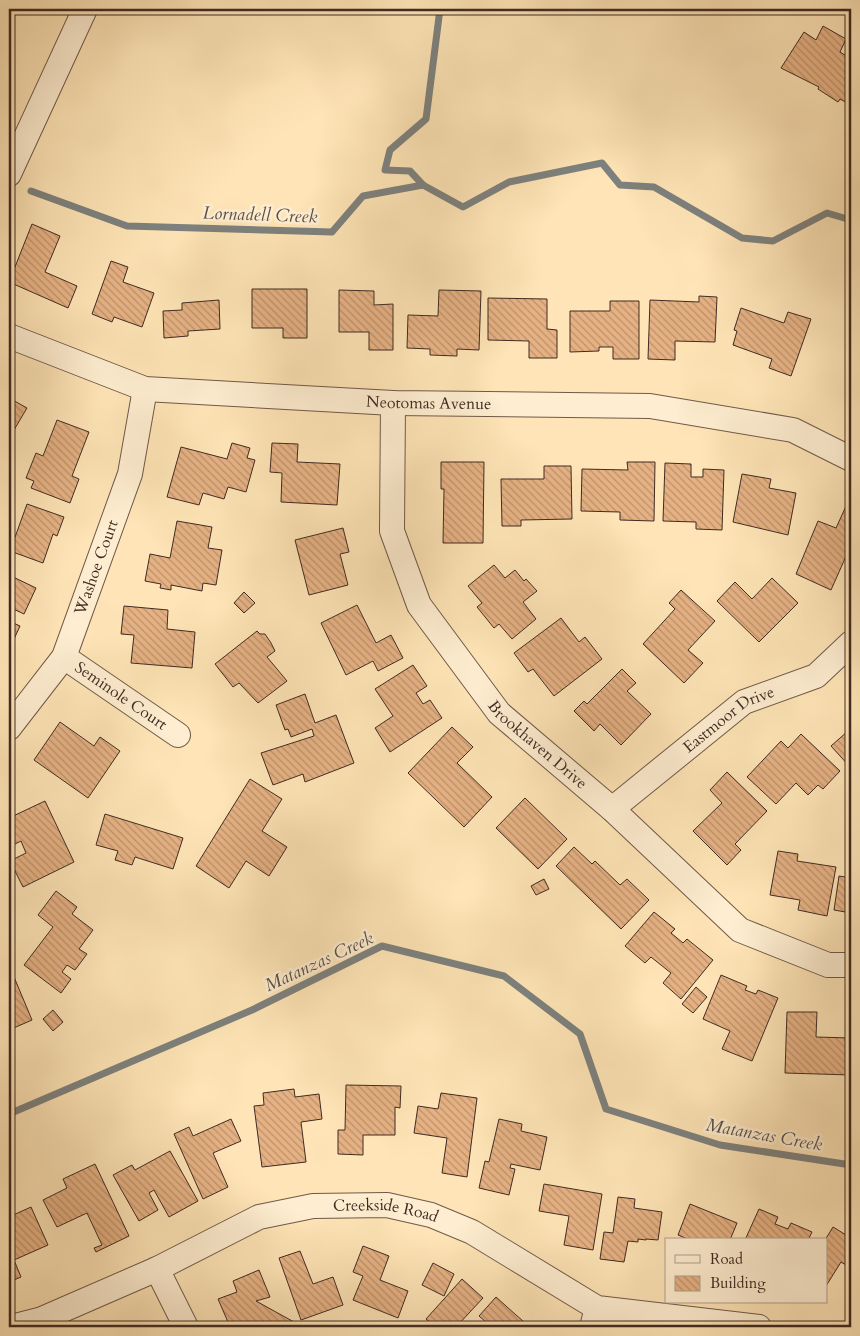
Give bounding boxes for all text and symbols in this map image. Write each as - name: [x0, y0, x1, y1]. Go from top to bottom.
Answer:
- water label: Lornadell Creek: [202, 201, 318, 229]
- street label: Neotomas Avenue: [365, 390, 491, 415]
- street label: Washoe Court: [69, 517, 124, 619]
- street label: Seminole Court: [70, 657, 171, 735]
- street label: Eastmoor Drive: [679, 681, 777, 758]
- street label: Brookhaven Drive: [482, 696, 592, 794]
- water label: Matanzas Creek: [260, 926, 378, 998]
- water label: Matanzas Creek: [704, 1112, 824, 1158]
- street label: Creekside Road: [333, 1194, 442, 1228]
- legend: [665, 1238, 828, 1304]
- text: Road: [710, 1249, 743, 1269]
- text: Building: [710, 1273, 766, 1293]

